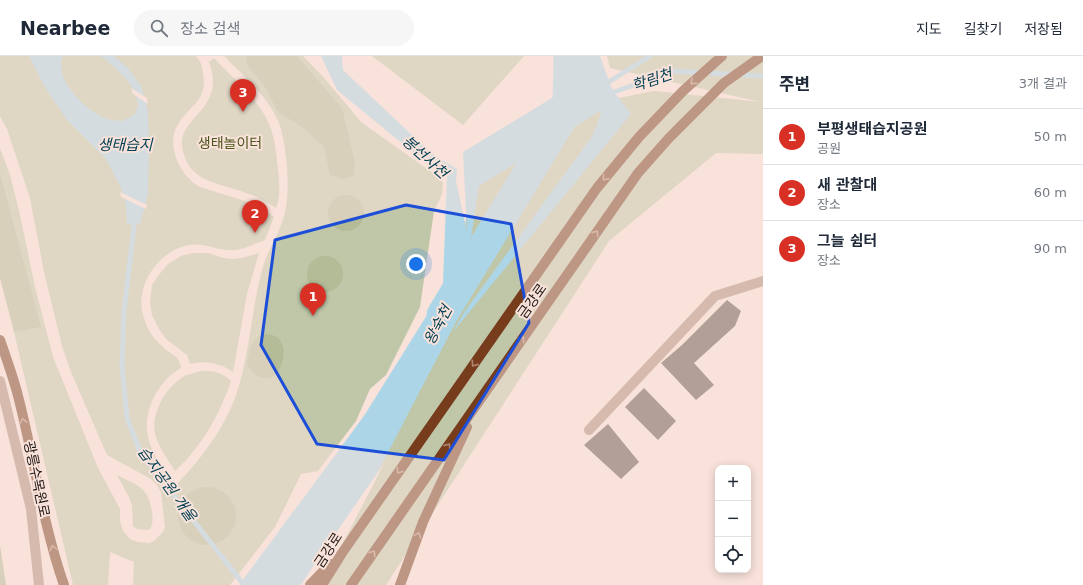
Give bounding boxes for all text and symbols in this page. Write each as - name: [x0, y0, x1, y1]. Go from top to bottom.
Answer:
- search box: [134, 10, 414, 46]
- text: Nearbee: [20, 17, 110, 39]
- icon: search: [148, 17, 170, 39]
- text: 장소 검색: [180, 20, 240, 38]
- text: 지도: [916, 21, 942, 37]
- text: 길찾기: [964, 21, 1002, 37]
- text: 저장됨: [1024, 21, 1063, 37]
- water label: 학림천: [630, 64, 677, 95]
- text: 주변: [779, 74, 810, 94]
- text: 3개 결과: [1019, 76, 1067, 91]
- one-way arrow: [690, 77, 698, 85]
- pin: 3: [230, 79, 256, 112]
- text: 부평생태습지공원: [817, 120, 927, 138]
- text: 1: [787, 129, 797, 144]
- text: 50 m: [1034, 129, 1067, 144]
- water label: 봉선사천: [398, 132, 453, 184]
- park label: 생태놀이터: [198, 135, 262, 151]
- water label: 생태습지: [97, 136, 154, 154]
- text: 공원: [817, 141, 841, 156]
- one-way arrow: [603, 174, 610, 181]
- text: 새 관찰대: [817, 176, 877, 194]
- text: 2: [787, 185, 797, 200]
- text: 60 m: [1034, 185, 1067, 200]
- text: 장소: [817, 197, 841, 212]
- pin: 2: [242, 200, 268, 233]
- one-way arrow: [591, 230, 598, 237]
- text: 그늘 쉼터: [817, 232, 877, 250]
- text: 3: [787, 241, 797, 256]
- text: 90 m: [1034, 241, 1067, 256]
- text: 장소: [817, 253, 841, 268]
- your location: [406, 254, 426, 274]
- street label: 금강로: [514, 280, 550, 321]
- pin: 1: [300, 283, 326, 316]
- water label: 왕숙천: [420, 301, 457, 348]
- one-way arrow: [517, 337, 524, 344]
- one-way arrow: [472, 360, 479, 367]
- one-way arrow: [20, 418, 28, 424]
- street label: 광릉수목원로: [21, 440, 53, 519]
- water label: 습지공원 개울: [134, 443, 201, 526]
- one-way arrow: [443, 443, 450, 450]
- map controls: [715, 465, 751, 573]
- button: +: [715, 465, 751, 501]
- one-way arrow: [396, 467, 404, 474]
- button: −: [715, 501, 751, 537]
- street label: 금강로: [311, 529, 345, 571]
- one-way arrow: [413, 532, 421, 539]
- button: locate: [715, 537, 751, 573]
- one-way arrow: [49, 545, 57, 551]
- one-way arrow: [368, 550, 375, 557]

